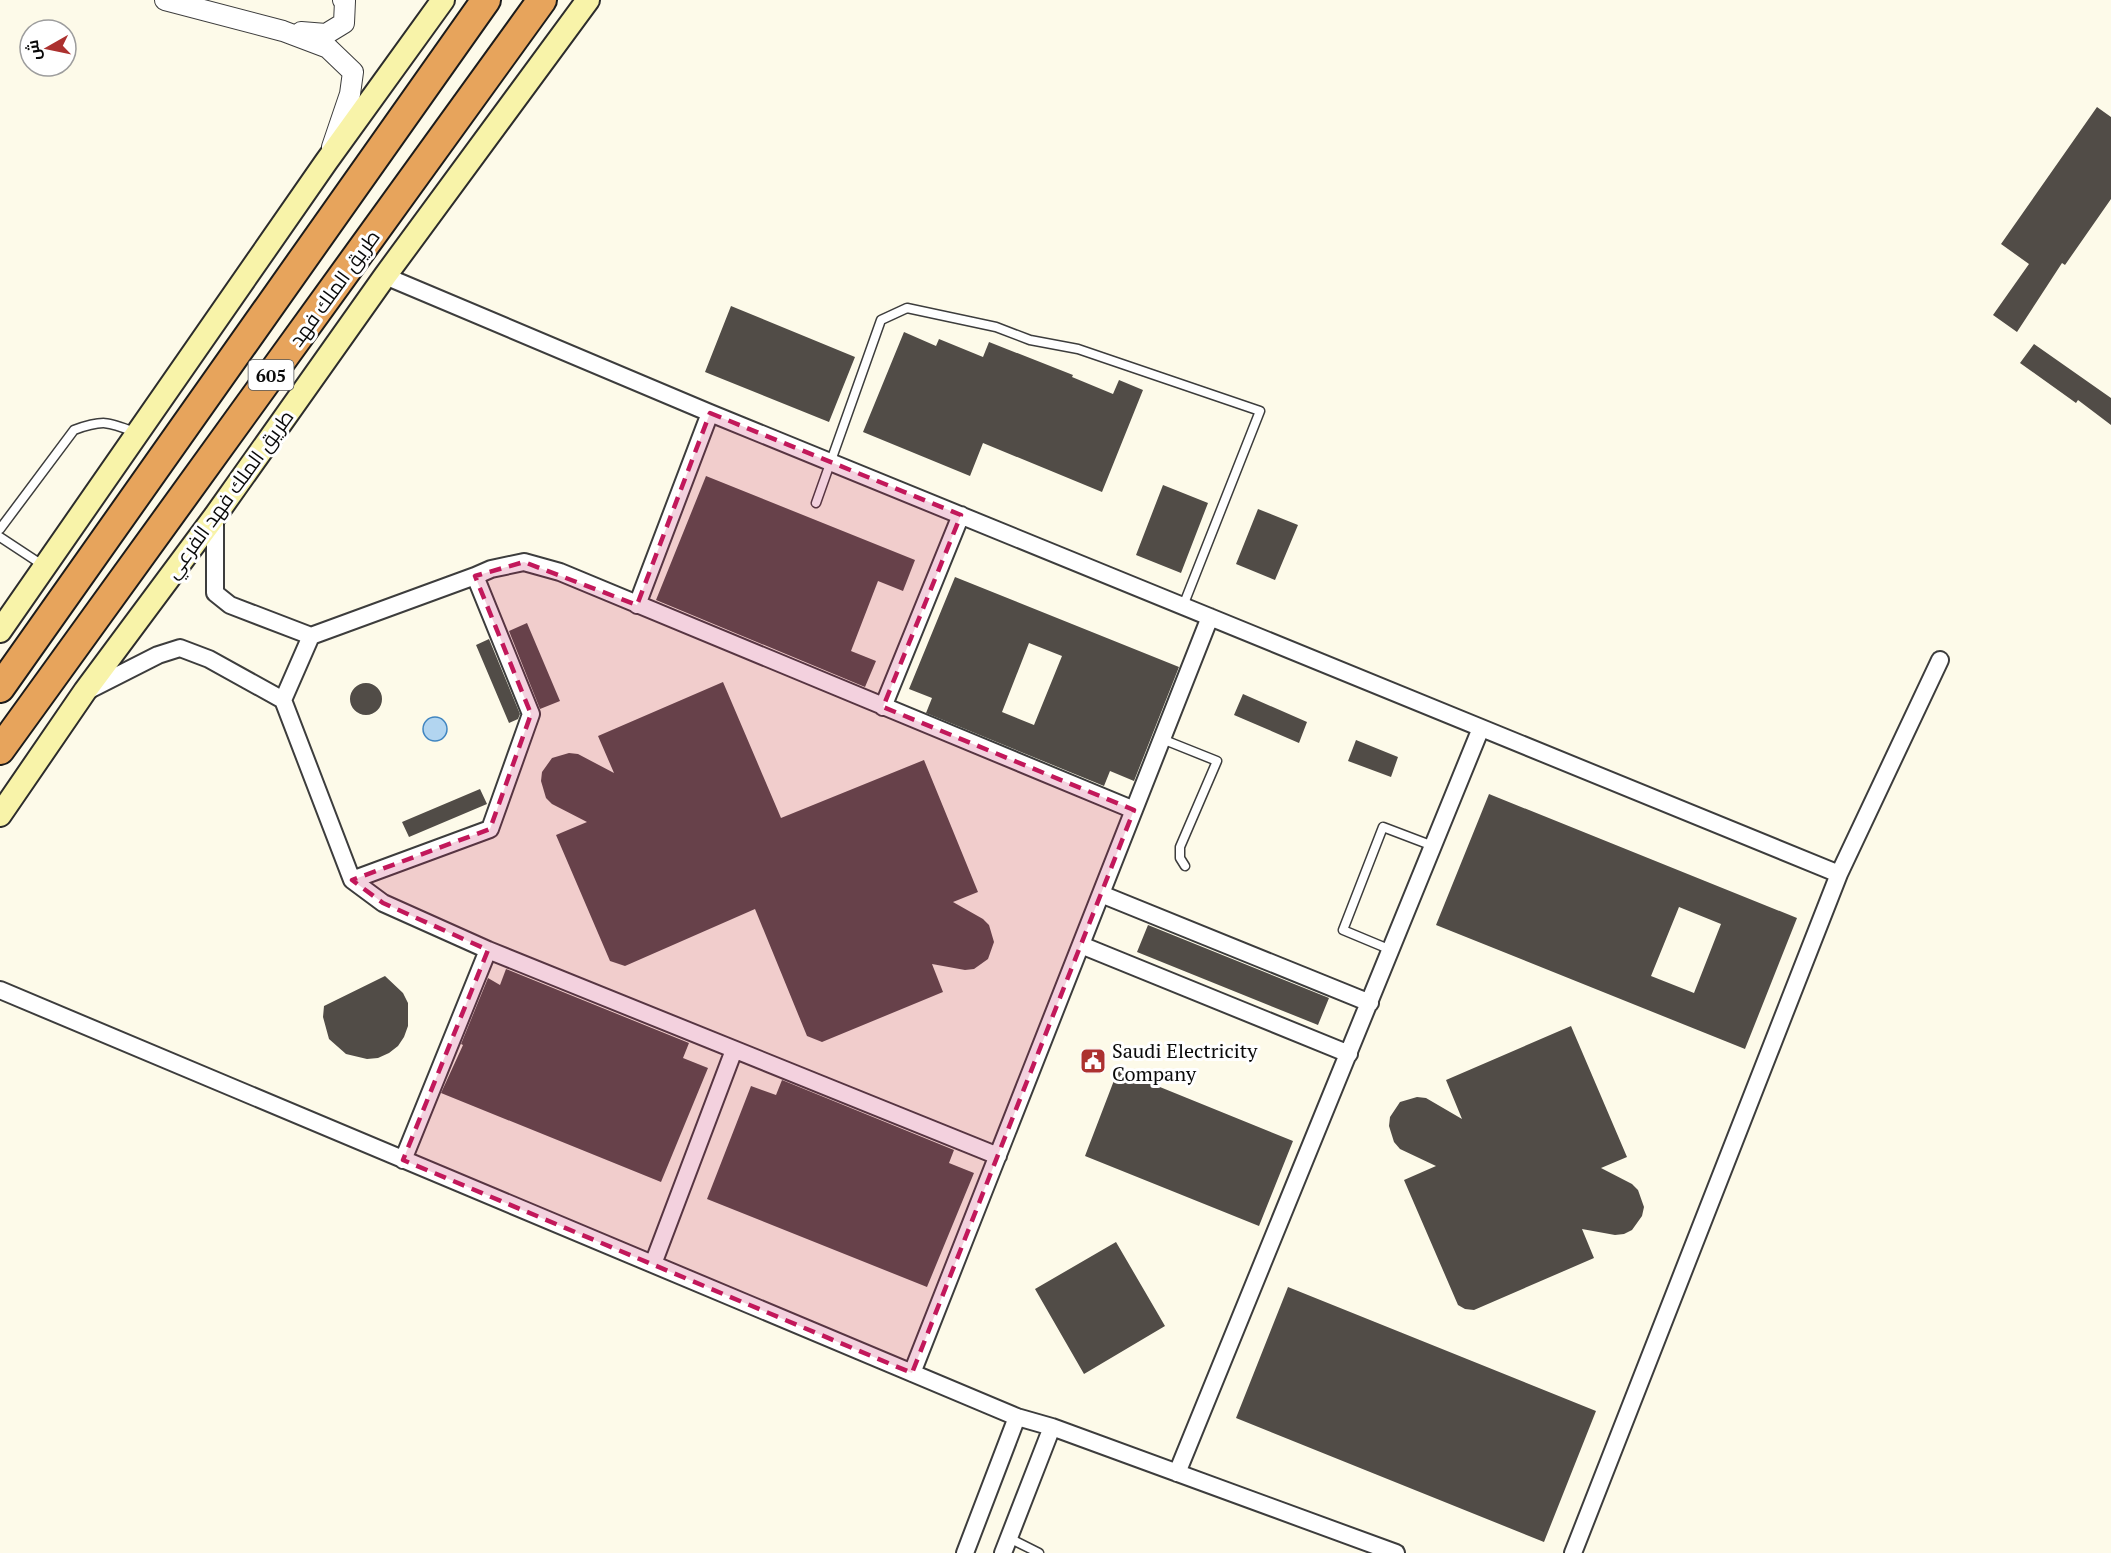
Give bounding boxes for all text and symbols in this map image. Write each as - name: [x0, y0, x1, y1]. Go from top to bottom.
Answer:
- north arrow: [18, 18, 78, 78]
- text: ش: [21, 38, 46, 62]
- street label: طريق الملك فهد: [282, 224, 386, 352]
- road number: 605: [248, 360, 294, 390]
- street label: طريق الملك فهد الفرعي: [159, 404, 302, 586]
- place label: Saudi Electricity Company: [1112, 1037, 1258, 1087]
- public building icon: Saudi Electricity Company: [1078, 1046, 1108, 1076]

